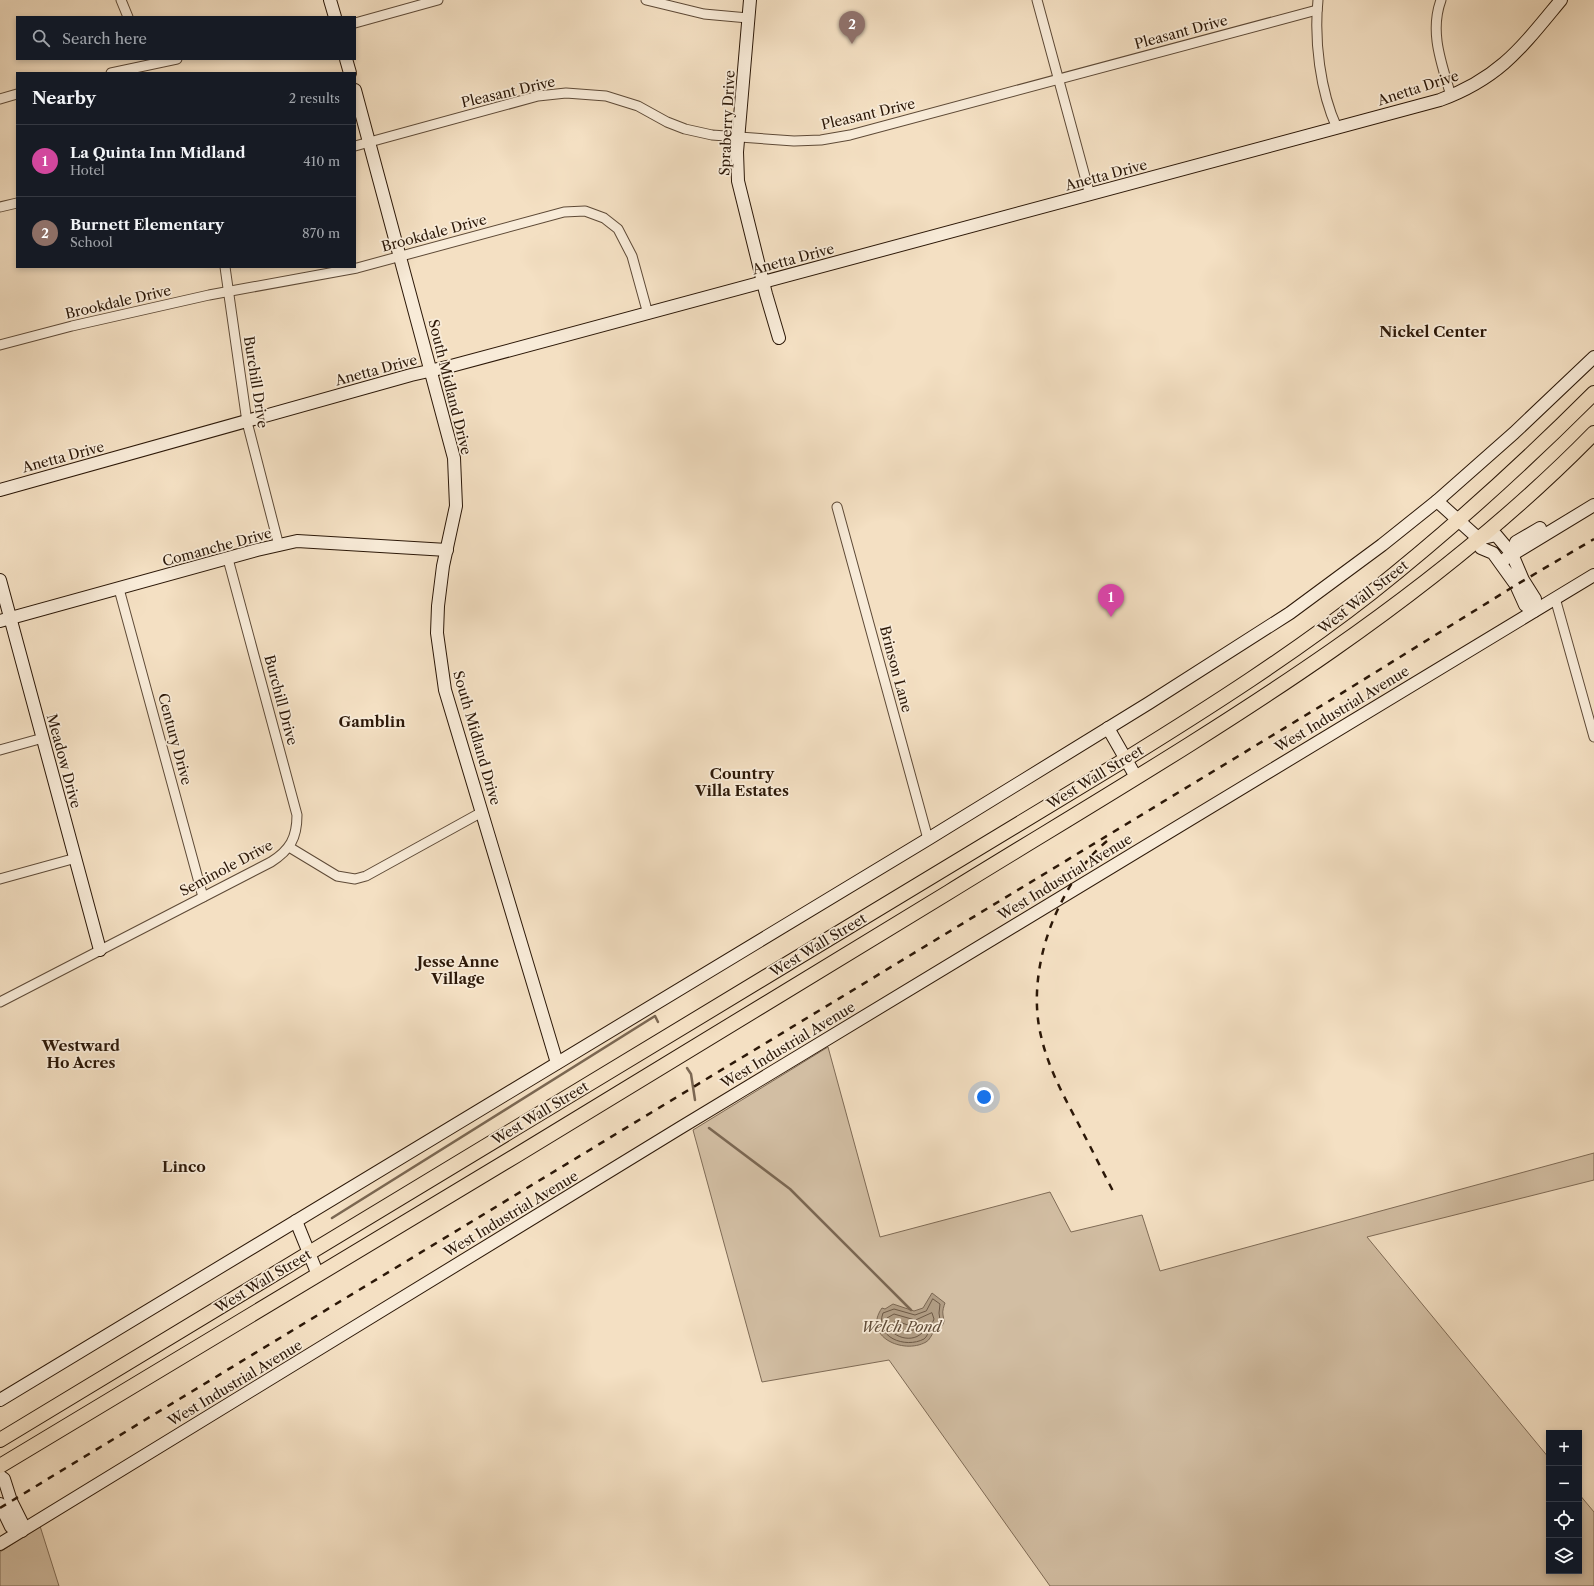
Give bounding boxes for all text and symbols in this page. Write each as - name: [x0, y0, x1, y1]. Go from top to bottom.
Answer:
- pin: 2: [839, 11, 865, 44]
- street label: Pleasant Drive: [1132, 11, 1230, 53]
- search box: [16, 16, 356, 60]
- icon: search: [30, 27, 52, 49]
- text: Search here: [62, 29, 147, 48]
- street label: Anetta Drive: [1374, 66, 1461, 110]
- street label: Spraberry Drive: [715, 70, 739, 176]
- street label: Pleasant Drive: [459, 72, 557, 112]
- text: Nearby: [32, 88, 96, 108]
- text: 2 results: [289, 90, 340, 106]
- street label: Pleasant Drive: [819, 94, 917, 134]
- text: La Quinta Inn Midland: [70, 143, 245, 162]
- text: 1: [42, 153, 48, 169]
- text: 410 m: [303, 153, 340, 169]
- street label: Anetta Drive: [1062, 155, 1149, 195]
- text: Hotel: [70, 162, 105, 178]
- street label: Brookdale Drive: [379, 210, 489, 256]
- text: Burnett Elementary: [70, 215, 224, 234]
- text: 2: [41, 225, 49, 241]
- text: 870 m: [302, 225, 340, 241]
- text: School: [70, 234, 113, 250]
- street label: Anetta Drive: [749, 239, 836, 279]
- street label: Brookdale Drive: [63, 281, 173, 323]
- street label: South Midland Drive: [424, 317, 476, 457]
- district label: Nickel Center: [1379, 322, 1487, 341]
- street label: Burchill Drive: [240, 335, 272, 429]
- street label: Anetta Drive: [332, 350, 419, 390]
- street label: Anetta Drive: [19, 437, 106, 477]
- street label: Comanche Drive: [160, 524, 274, 570]
- street label: West Wall Street: [1314, 556, 1412, 638]
- pin: 1: [1098, 584, 1124, 617]
- street label: Brinson Lane: [876, 624, 916, 714]
- street label: Burchill Drive: [260, 653, 302, 747]
- street label: West Industrial Avenue: [1271, 662, 1413, 757]
- street label: South Midland Drive: [449, 669, 505, 807]
- street label: Century Drive: [154, 691, 196, 787]
- street label: Meadow Drive: [43, 712, 85, 810]
- district label: Gamblin: [338, 712, 406, 731]
- street label: West Wall Street: [1043, 741, 1147, 813]
- district label: Country Villa Estates: [694, 764, 789, 800]
- street label: West Industrial Avenue: [994, 830, 1136, 925]
- street label: Seminole Drive: [176, 836, 276, 900]
- street label: West Wall Street: [766, 909, 870, 981]
- district label: Jesse Anne Village: [414, 952, 499, 988]
- street label: West Industrial Avenue: [717, 998, 859, 1093]
- district label: Westward Ho Acres: [41, 1036, 120, 1072]
- street label: West Wall Street: [488, 1077, 592, 1149]
- your location: [974, 1087, 994, 1107]
- district label: Linco: [162, 1157, 206, 1176]
- street label: West Industrial Avenue: [440, 1167, 582, 1262]
- street label: West Wall Street: [211, 1245, 315, 1317]
- water label: Welch Pond: [861, 1317, 943, 1336]
- street label: West Industrial Avenue: [164, 1336, 306, 1431]
- map controls: [1546, 1430, 1582, 1574]
- button: +: [1546, 1430, 1582, 1466]
- button: −: [1546, 1466, 1582, 1502]
- button: locate: [1546, 1502, 1582, 1538]
- button: layers: [1546, 1538, 1582, 1574]

